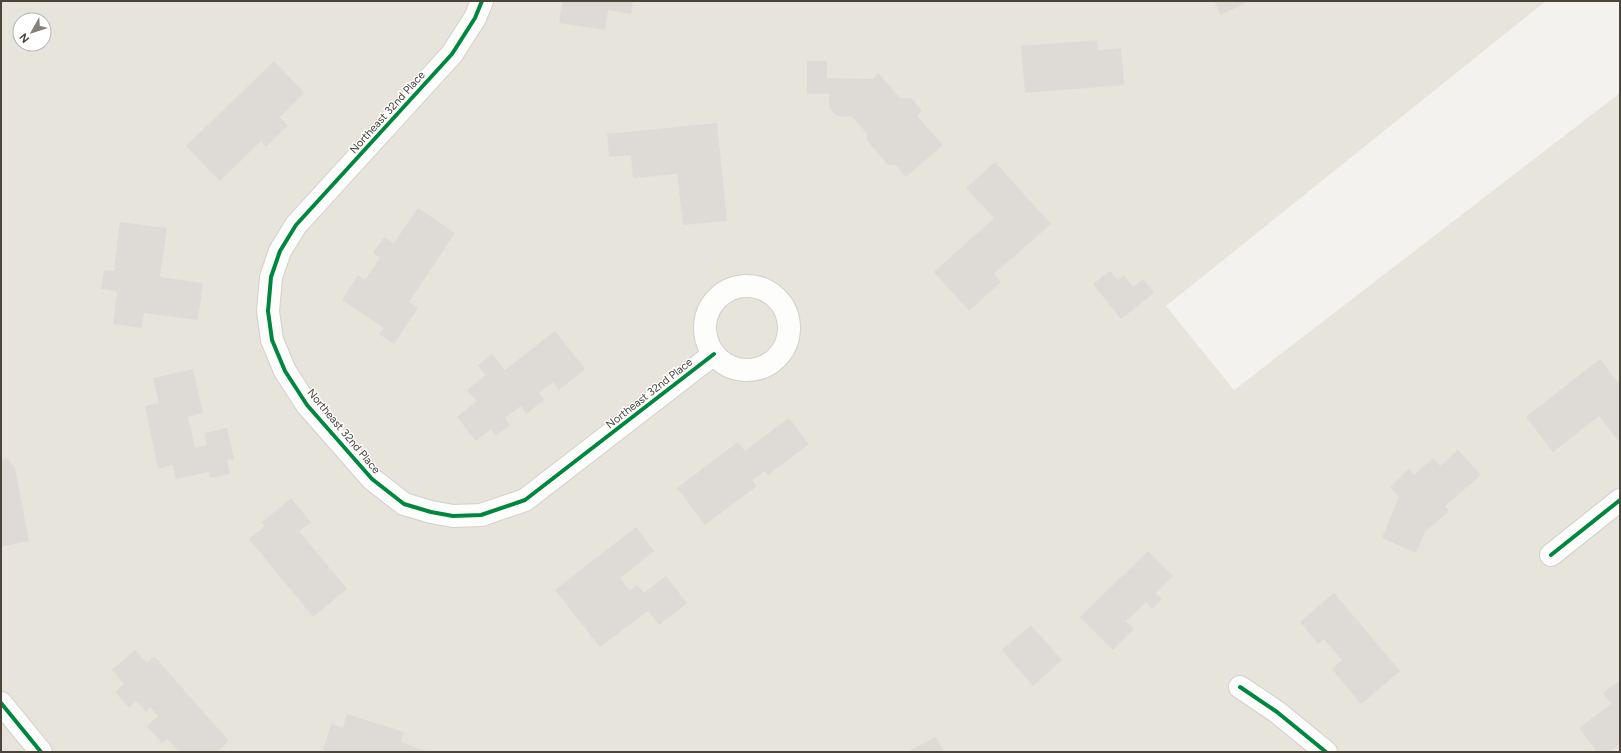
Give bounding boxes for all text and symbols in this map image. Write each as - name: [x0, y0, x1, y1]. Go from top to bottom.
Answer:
- north arrow: [12, 12, 52, 52]
- text: N: [17, 31, 32, 45]
- street label: Northeast 32nd Place: [347, 68, 428, 156]
- street label: Northeast 32nd Place: [603, 356, 695, 431]
- street label: Northeast 32nd Place: [304, 386, 383, 476]

